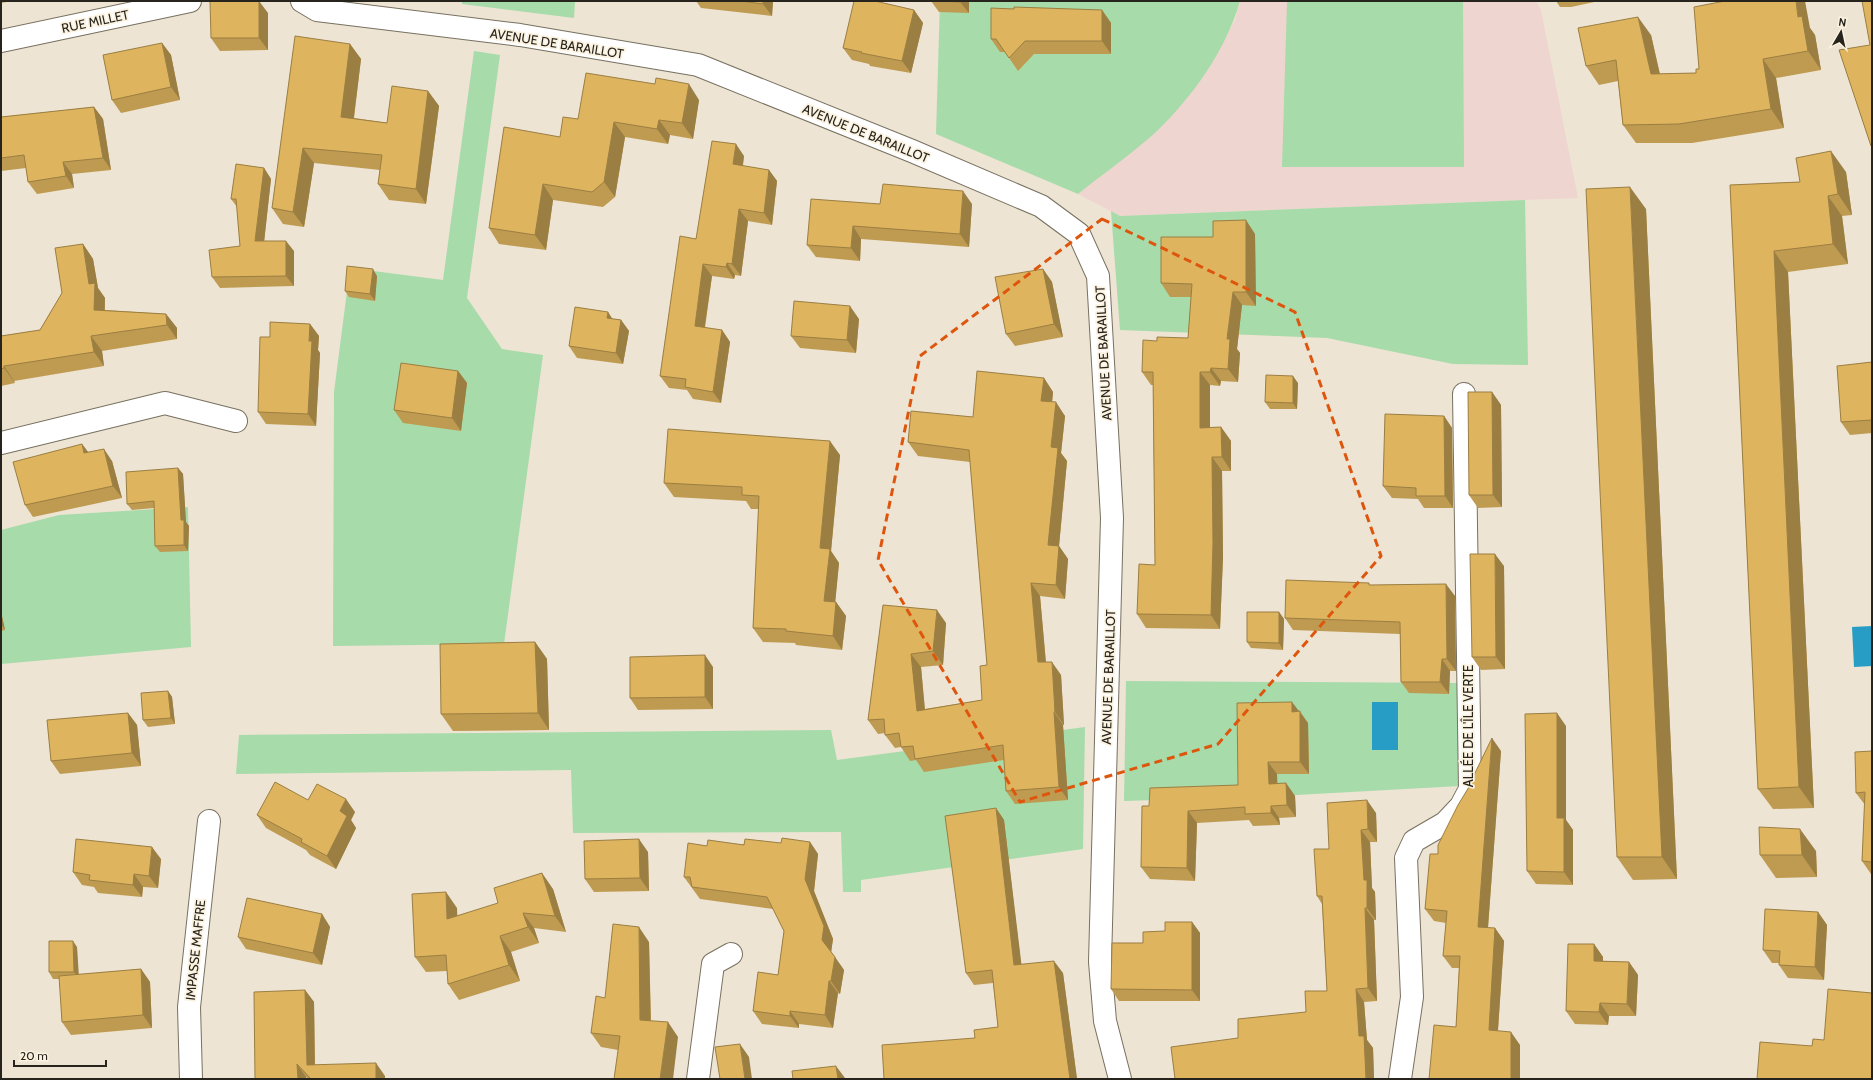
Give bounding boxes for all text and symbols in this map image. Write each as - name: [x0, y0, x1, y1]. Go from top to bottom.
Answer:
- street label: RUE MILLET: [60, 6, 130, 36]
- north arrow: [1821, 12, 1861, 52]
- text: N: [1838, 15, 1848, 30]
- street label: AVENUE DE BARAILLOT: [489, 25, 625, 61]
- street label: AVENUE DE BARAILLOT: [800, 100, 932, 166]
- street label: AVENUE DE BARAILLOT: [1091, 285, 1115, 421]
- street label: AVENUE DE BARAILLOT: [1098, 609, 1118, 745]
- street label: ALLÉE DE L'ÎLE VERTE: [1459, 665, 1476, 787]
- street label: IMPASSE MAFFRE: [182, 899, 208, 1001]
- scale bar: [14, 1042, 106, 1068]
- text: 20 m: [20, 1048, 48, 1063]

